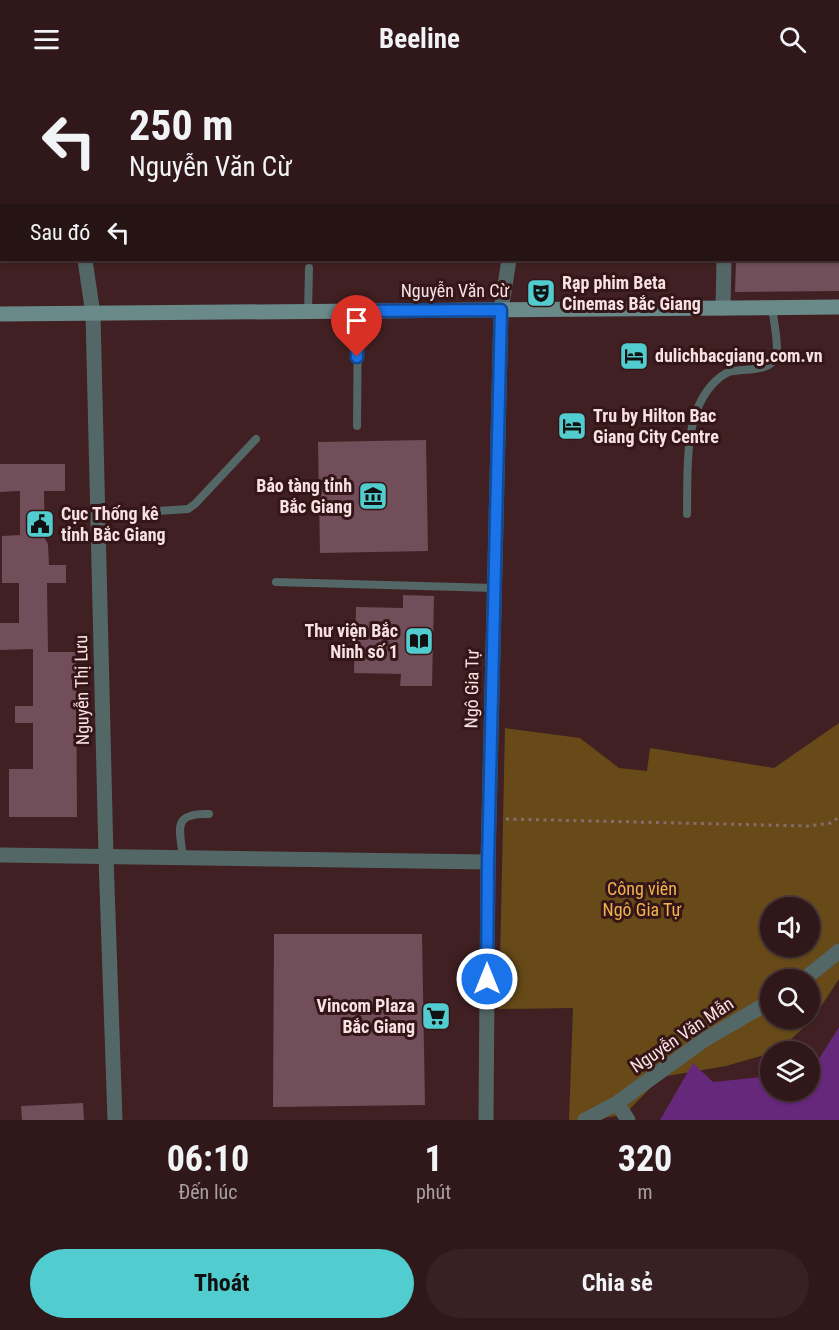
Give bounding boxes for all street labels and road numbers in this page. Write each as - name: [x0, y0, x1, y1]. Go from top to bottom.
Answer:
- street label: Nguyễn Văn Cừ: [401, 280, 509, 301]
- street label: Nguyễn Thị Lưu: [70, 635, 93, 745]
- street label: Ngô Gia Tự: [460, 649, 483, 729]
- street label: Nguyễn Văn Mẫn: [626, 992, 737, 1077]

